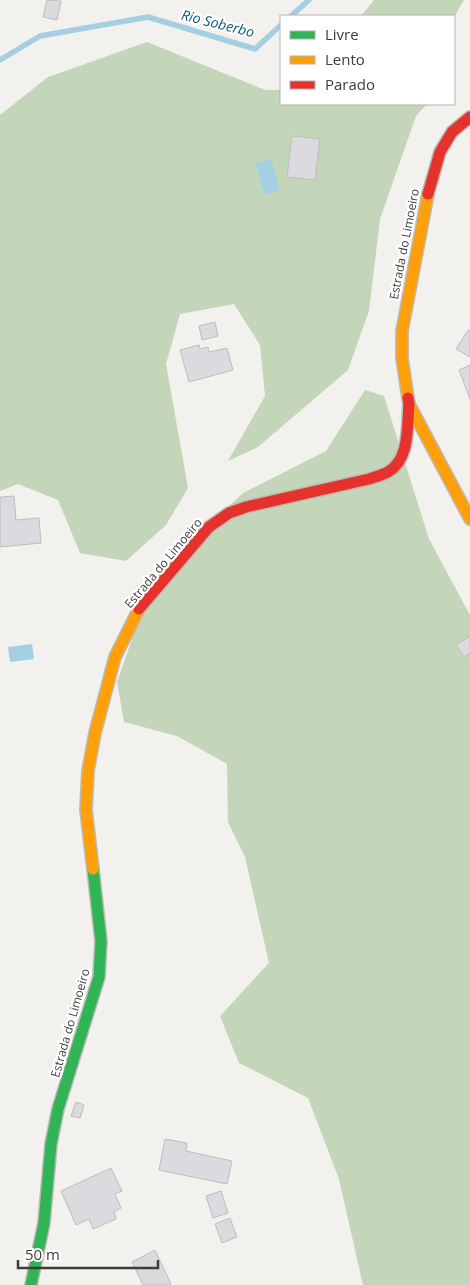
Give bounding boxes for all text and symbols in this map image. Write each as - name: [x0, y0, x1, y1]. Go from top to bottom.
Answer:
- water label: Rio Soberbo: [180, 5, 257, 41]
- legend: [280, 15, 455, 105]
- text: Livre: [325, 24, 359, 44]
- text: Lento: [325, 49, 365, 69]
- text: Parado: [325, 74, 375, 94]
- street label: Estrada do Limoeiro: [385, 187, 423, 301]
- street label: Estrada do Limoeiro: [120, 514, 206, 612]
- street label: Estrada do Limoeiro: [46, 967, 94, 1079]
- scale bar: [18, 1238, 158, 1270]
- text: 50 m: [25, 1244, 60, 1264]

